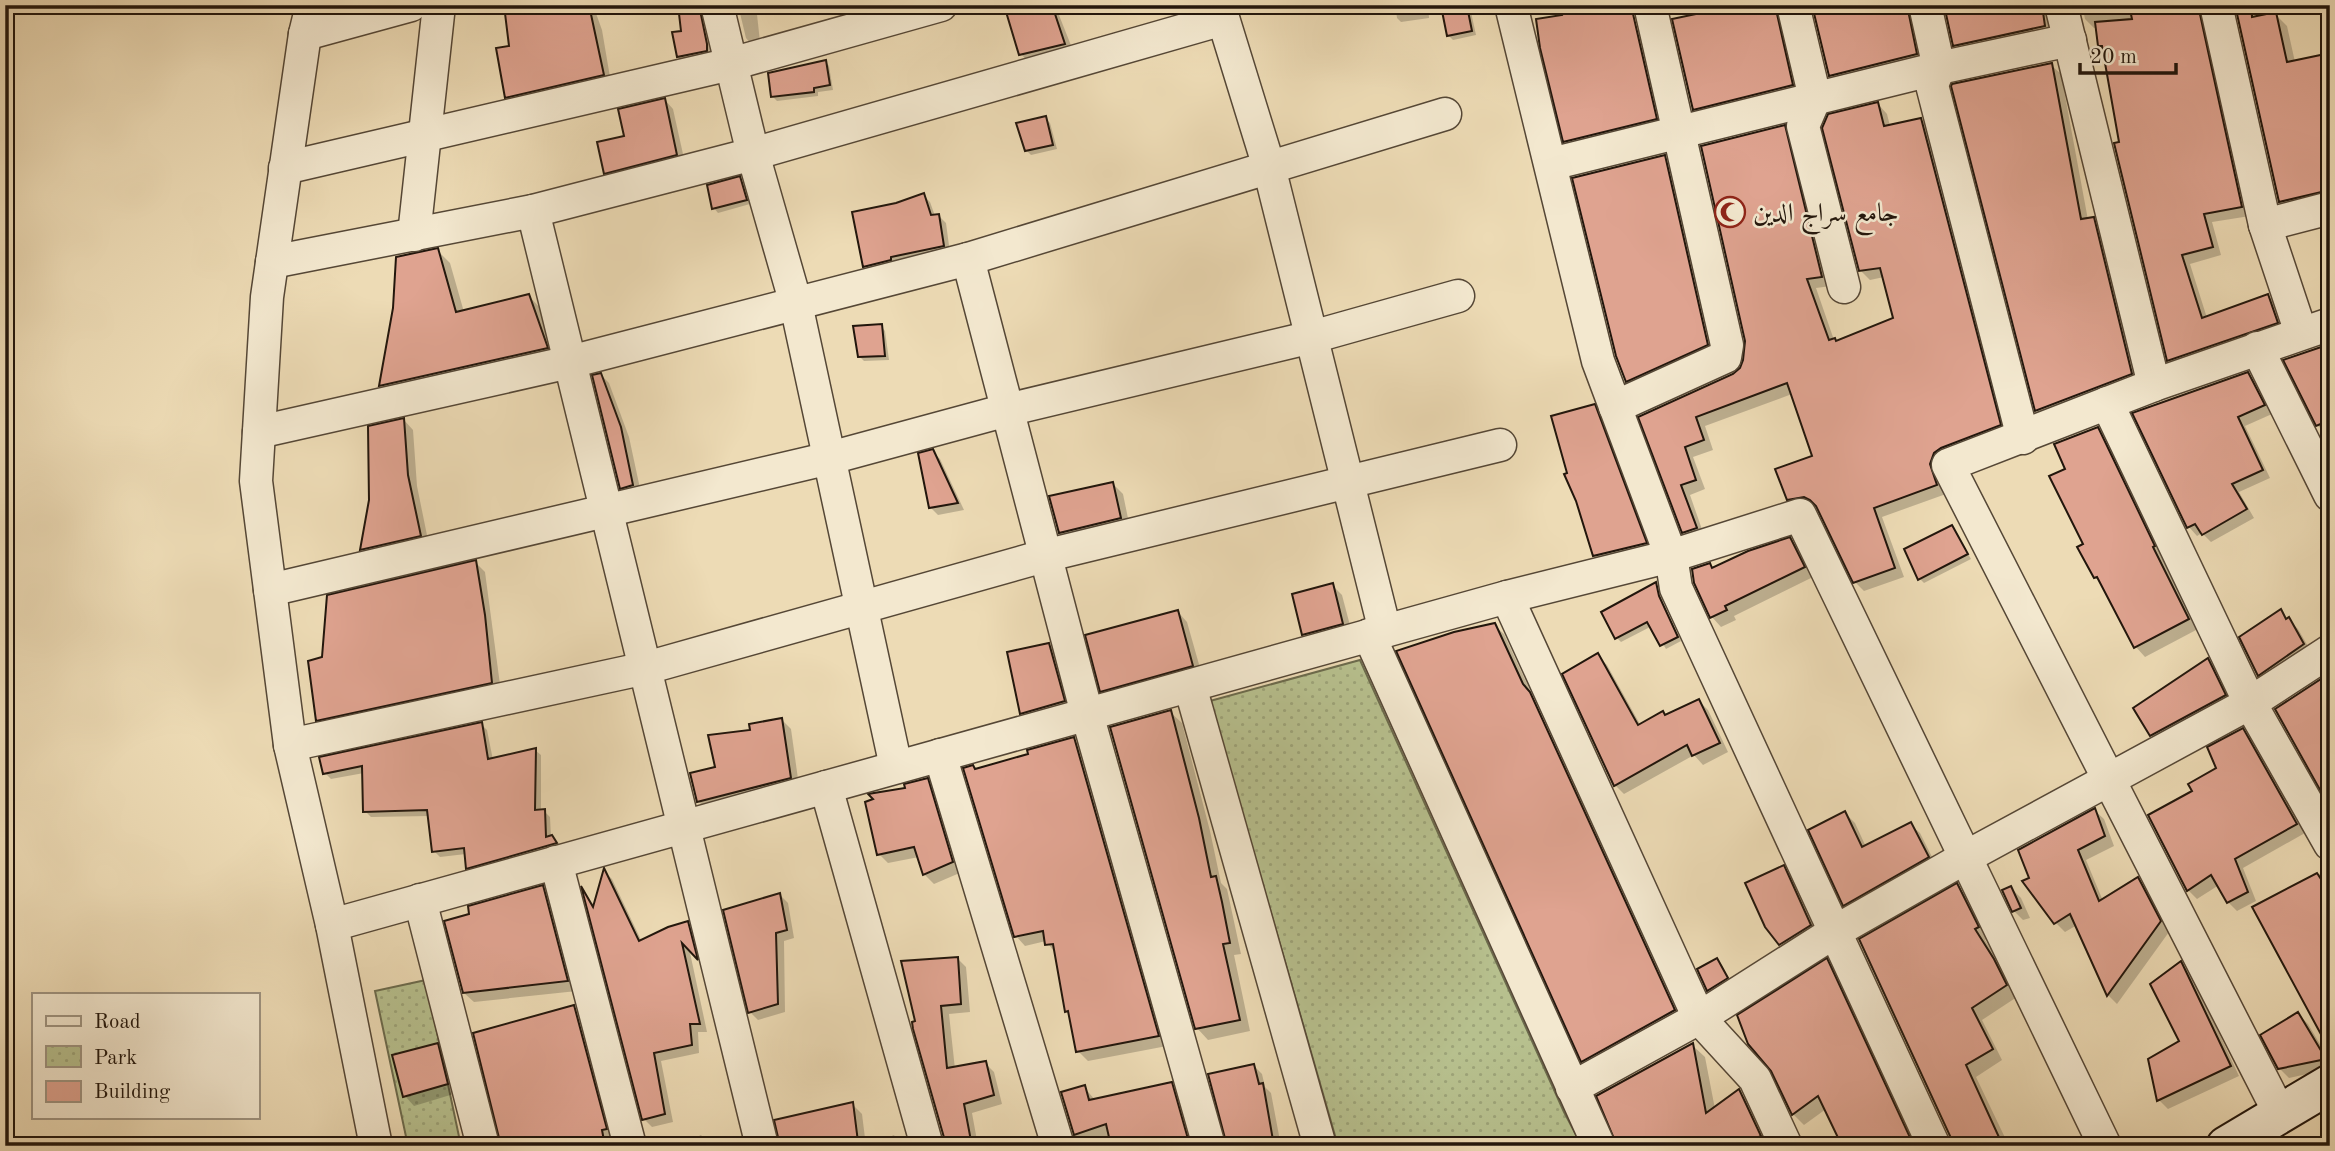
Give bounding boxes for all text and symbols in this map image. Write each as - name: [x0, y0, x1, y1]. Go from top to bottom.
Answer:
- scale bar: [2080, 32, 2176, 76]
- text: 20 m: [2090, 47, 2137, 68]
- mosque icon: جامع سراج الدين: [1713, 195, 1747, 229]
- place label: جامع سراج الدين: [1753, 201, 1899, 236]
- legend: [32, 993, 259, 1120]
- text: Road: [94, 1012, 141, 1033]
- text: Park: [94, 1048, 137, 1069]
- text: Building: [94, 1082, 171, 1103]

